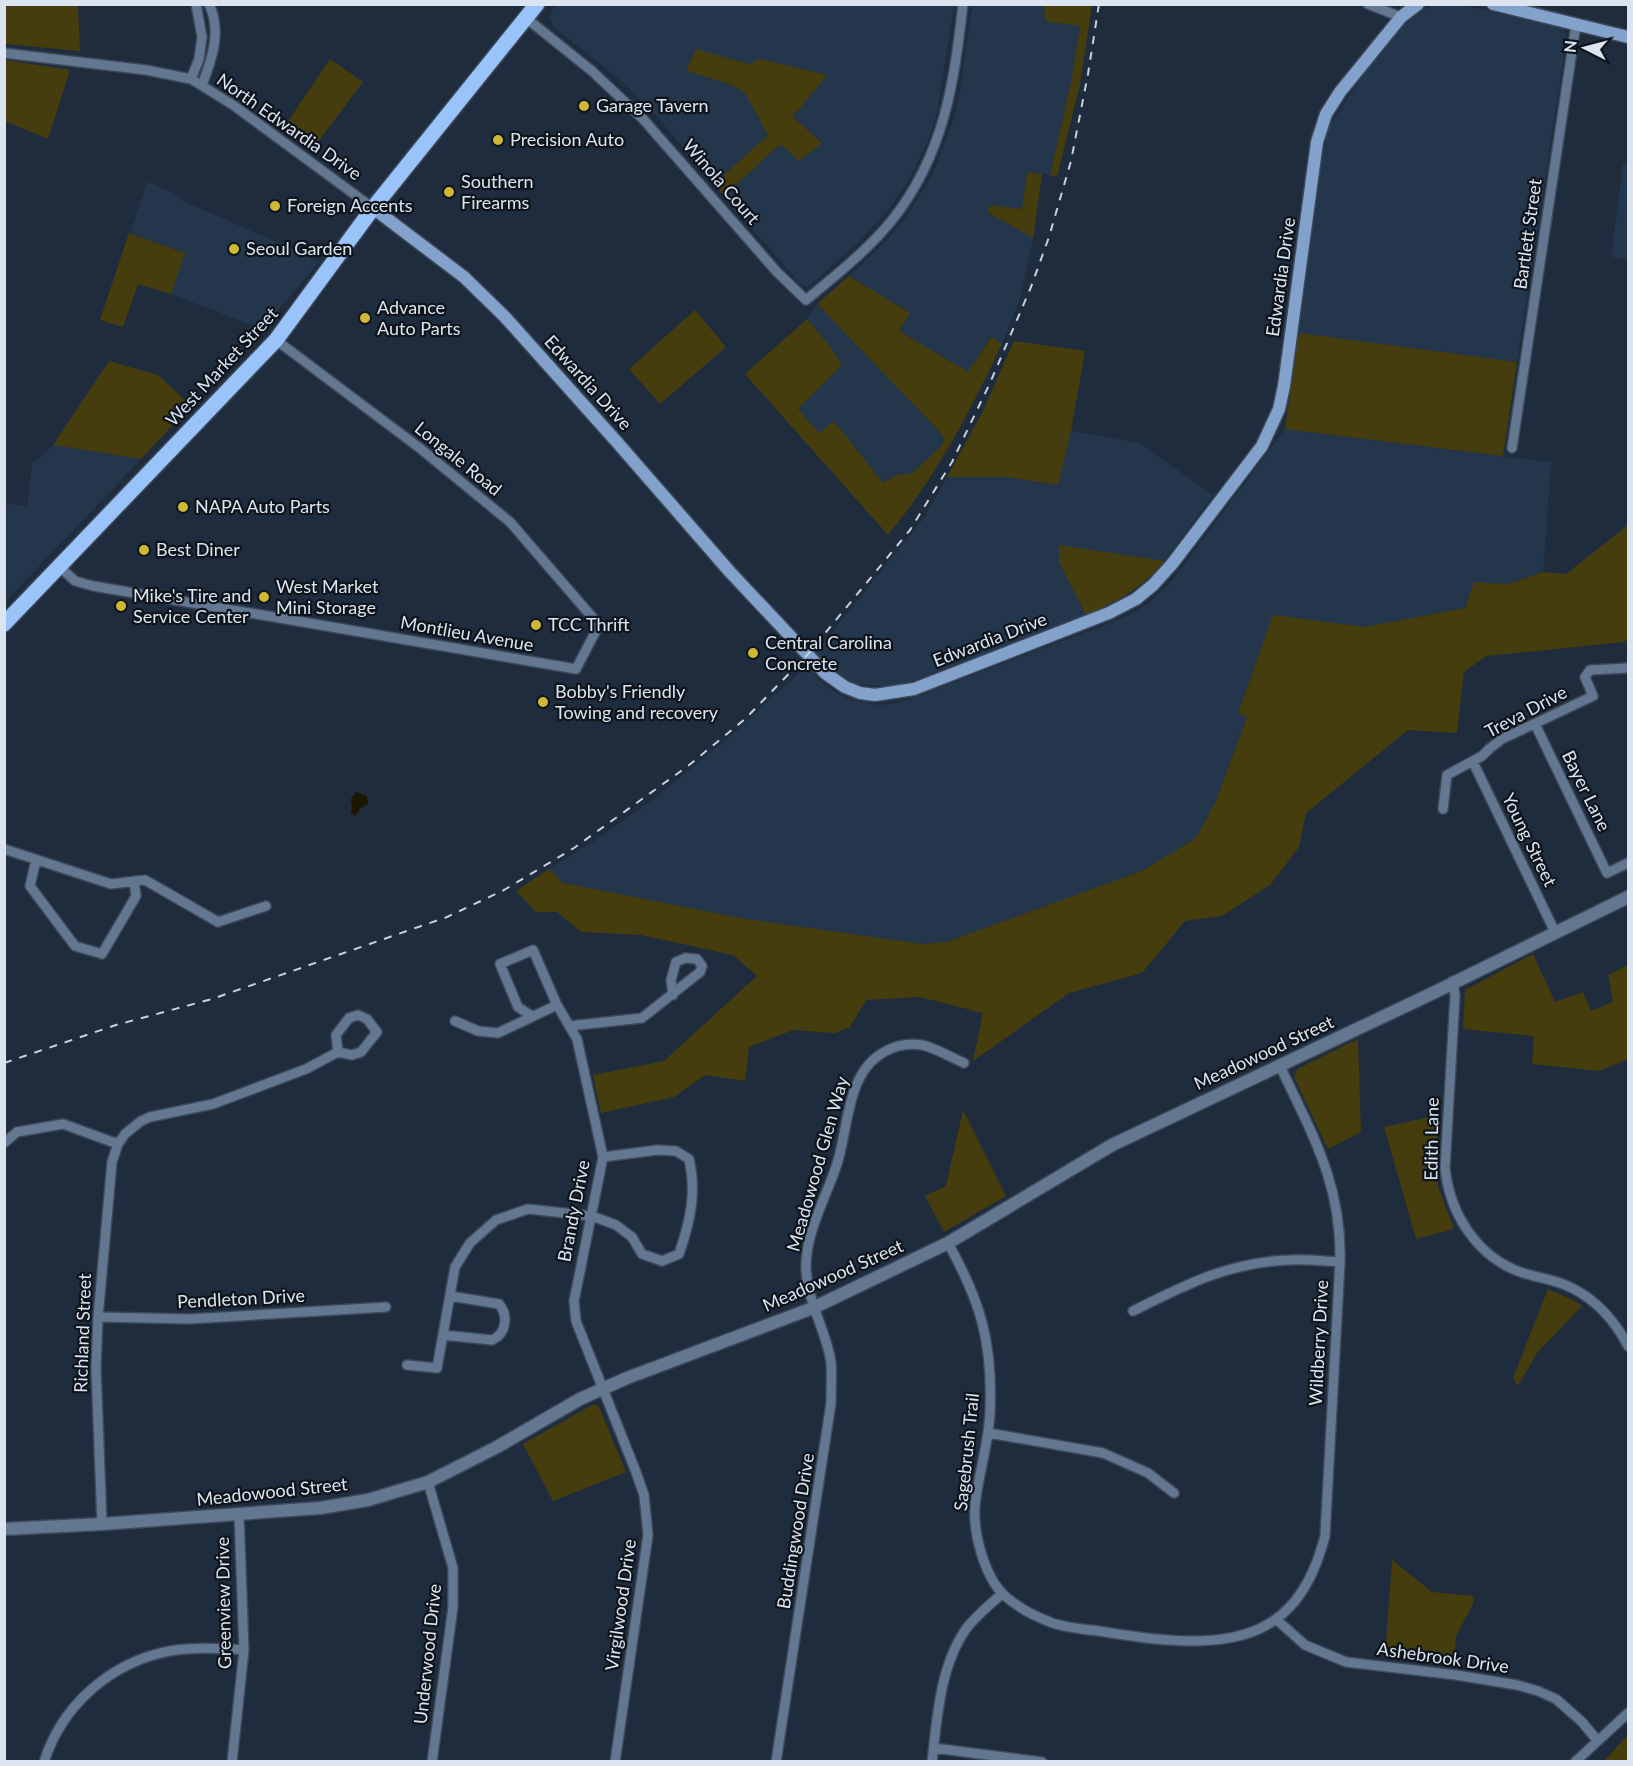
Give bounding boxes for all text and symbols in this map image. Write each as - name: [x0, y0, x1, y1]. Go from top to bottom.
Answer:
- north arrow: [1555, 18, 1615, 78]
- text: N: [1559, 39, 1580, 54]
- street label: North Edwardia Drive: [213, 68, 366, 184]
- place label: Garage Tavern: [596, 94, 709, 116]
- marker: Garage Tavern: [577, 99, 591, 113]
- place label: Precision Auto: [510, 128, 624, 150]
- marker: Precision Auto: [491, 133, 505, 147]
- street label: Winola Court: [679, 134, 765, 229]
- place label: Southern Firearms: [461, 170, 534, 213]
- street label: Bartlett Street: [1508, 177, 1546, 291]
- marker: Southern Firearms: [442, 185, 456, 199]
- place label: Foreign Accents: [287, 194, 413, 216]
- marker: Foreign Accents: [268, 199, 282, 213]
- street label: Edwardia Drive: [1261, 216, 1299, 338]
- place label: Seoul Garden: [246, 237, 352, 259]
- marker: Seoul Garden: [227, 242, 241, 256]
- place label: Advance Auto Parts: [377, 296, 461, 339]
- street label: West Market Street: [161, 302, 282, 430]
- marker: Advance Auto Parts: [358, 311, 372, 325]
- street label: Edwardia Drive: [540, 330, 637, 434]
- street label: Longale Road: [411, 416, 507, 500]
- place label: NAPA Auto Parts: [195, 495, 330, 517]
- marker: NAPA Auto Parts: [176, 500, 190, 514]
- place label: Best Diner: [156, 538, 240, 560]
- marker: Best Diner: [137, 543, 151, 557]
- place label: West Market Mini Storage: [276, 575, 379, 618]
- place label: Mike's Tire and Service Center: [133, 584, 251, 627]
- marker: West Market Mini Storage: [257, 590, 271, 604]
- marker: Mike's Tire and Service Center: [114, 599, 128, 613]
- street label: Edwardia Drive: [930, 607, 1050, 671]
- street label: Montlieu Avenue: [399, 610, 535, 656]
- place label: TCC Thrift: [548, 613, 630, 635]
- marker: TCC Thrift: [529, 618, 543, 632]
- place label: Central Carolina Concrete: [765, 631, 892, 674]
- marker: Central Carolina Concrete: [746, 646, 760, 660]
- place label: Bobby's Friendly Towing and recovery: [555, 680, 719, 723]
- street label: Treva Drive: [1481, 680, 1570, 742]
- marker: Bobby's Friendly Towing and recovery: [536, 695, 550, 709]
- street label: Bayer Lane: [1558, 747, 1616, 835]
- street label: Young Street: [1498, 789, 1562, 890]
- street label: Meadowood Street: [1190, 1010, 1337, 1094]
- street label: Meadowood Glen Way: [782, 1073, 853, 1254]
- street label: Edith Lane: [1419, 1097, 1443, 1181]
- street label: Brandy Drive: [552, 1158, 594, 1264]
- street label: Meadowood Street: [759, 1234, 907, 1316]
- street label: Richland Street: [69, 1272, 95, 1393]
- street label: Wildberry Drive: [1304, 1279, 1332, 1407]
- street label: Pendleton Drive: [177, 1284, 305, 1312]
- street label: Sagebrush Trail: [949, 1392, 983, 1512]
- street label: Buddingwood Drive: [772, 1451, 818, 1610]
- street label: Meadowood Street: [195, 1472, 349, 1510]
- street label: Greenview Drive: [211, 1537, 235, 1669]
- street label: Virgilwood Drive: [600, 1538, 640, 1672]
- street label: Underwood Drive: [409, 1583, 445, 1725]
- street label: Ashebrook Drive: [1376, 1637, 1510, 1677]

